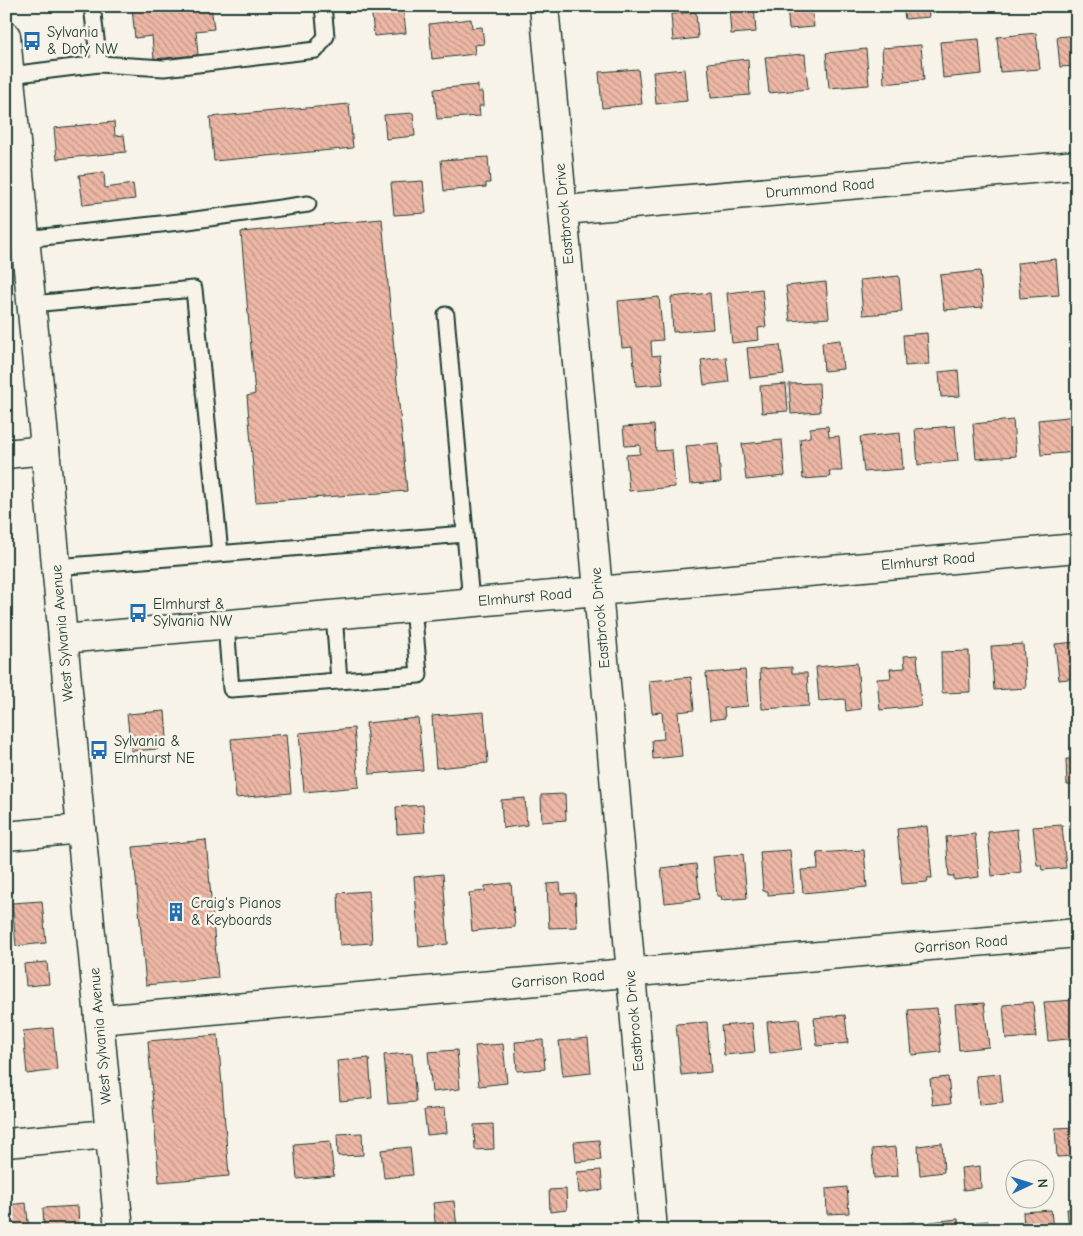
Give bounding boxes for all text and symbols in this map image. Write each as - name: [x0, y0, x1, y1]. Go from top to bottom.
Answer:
- place label: Sylvania & Doty NW: [47, 23, 118, 58]
- bus stop icon: Sylvania & Doty NW: [21, 30, 43, 52]
- street label: Eastbrook Drive: [551, 162, 577, 265]
- street label: Drummond Road: [765, 174, 875, 202]
- street label: Elmhurst Road: [880, 548, 976, 574]
- street label: West Sylvania Avenue: [47, 563, 77, 702]
- street label: Eastbrook Drive: [587, 566, 613, 669]
- street label: Elmhurst Road: [477, 584, 573, 610]
- place label: Elmhurst & Sylvania NW: [153, 595, 232, 630]
- bus stop icon: Elmhurst & Sylvania NW: [127, 602, 149, 624]
- place label: Sylvania & Elmhurst NE: [114, 732, 195, 767]
- bus stop icon: Sylvania & Elmhurst NE: [88, 739, 110, 761]
- place label: Craig's Pianos & Keyboards: [191, 894, 281, 929]
- building icon: Craig's Pianos & Keyboards: [165, 901, 187, 923]
- street label: Garrison Road: [914, 931, 1008, 957]
- street label: West Sylvania Avenue: [85, 966, 115, 1105]
- street label: Garrison Road: [511, 966, 605, 992]
- street label: Eastbrook Drive: [621, 969, 647, 1072]
- north arrow: [1006, 1158, 1056, 1208]
- text: N: [1034, 1178, 1051, 1188]

